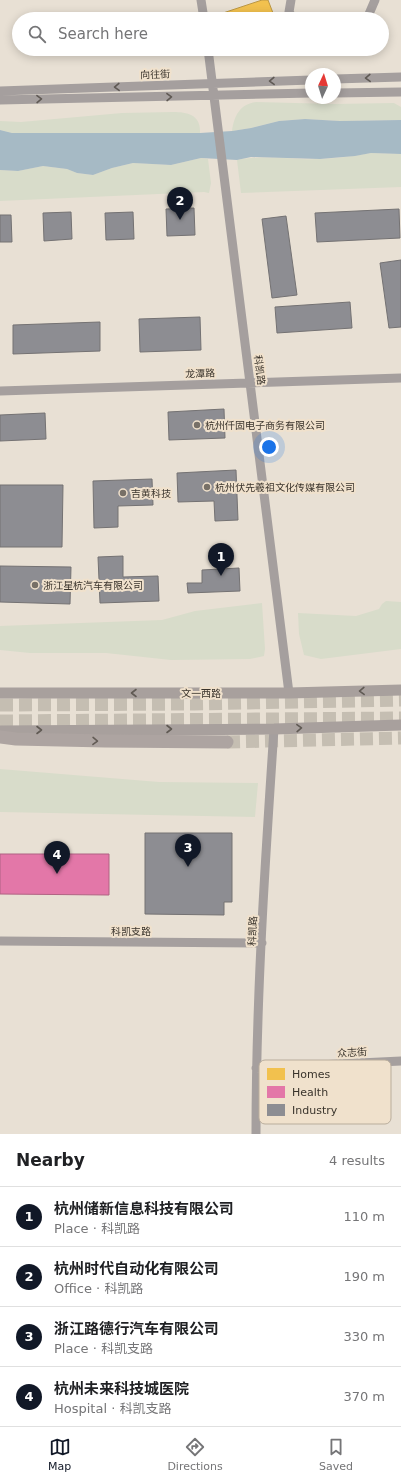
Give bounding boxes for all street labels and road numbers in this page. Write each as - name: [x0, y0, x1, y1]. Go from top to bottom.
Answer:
- street label: 向往街: [140, 68, 170, 81]
- street label: 科凯路: [252, 355, 267, 386]
- street label: 龙潭路: [185, 367, 215, 380]
- street label: 文一西路: [181, 688, 221, 699]
- street label: 科凯路: [246, 916, 259, 946]
- street label: 科凯支路: [111, 926, 151, 937]
- street label: 众志街: [337, 1046, 367, 1059]

